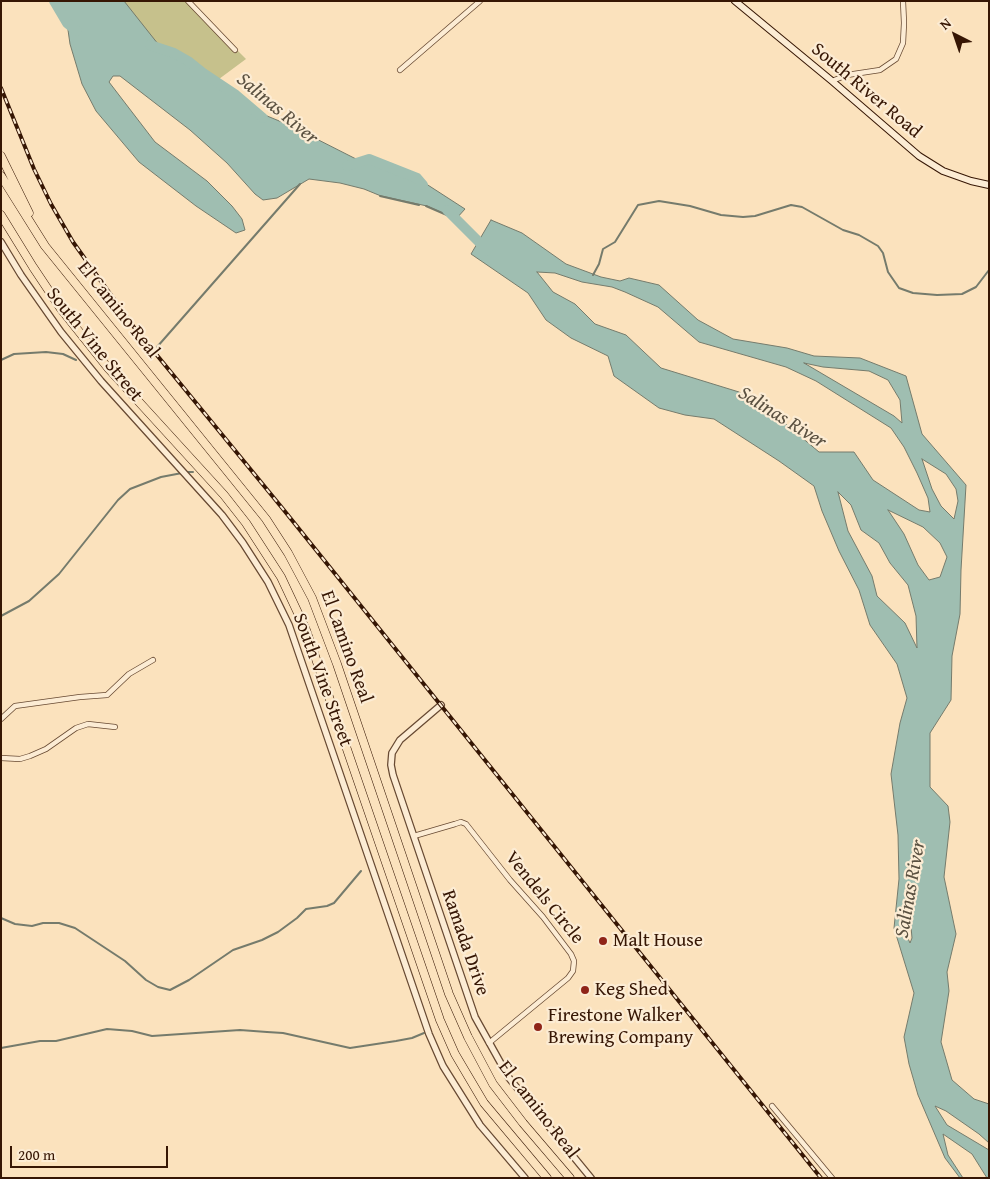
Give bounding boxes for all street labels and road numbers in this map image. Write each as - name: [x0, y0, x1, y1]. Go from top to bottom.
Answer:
- street label: South River Road: [806, 38, 926, 144]
- street label: El Camino Real: [72, 257, 164, 363]
- street label: South Vine Street: [41, 283, 147, 407]
- street label: El Camino Real: [315, 588, 377, 706]
- street label: South Vine Street: [287, 610, 357, 750]
- street label: Vendels Circle: [500, 847, 588, 949]
- street label: Ramada Drive: [436, 887, 494, 999]
- street label: El Camino Real: [493, 1056, 583, 1164]

